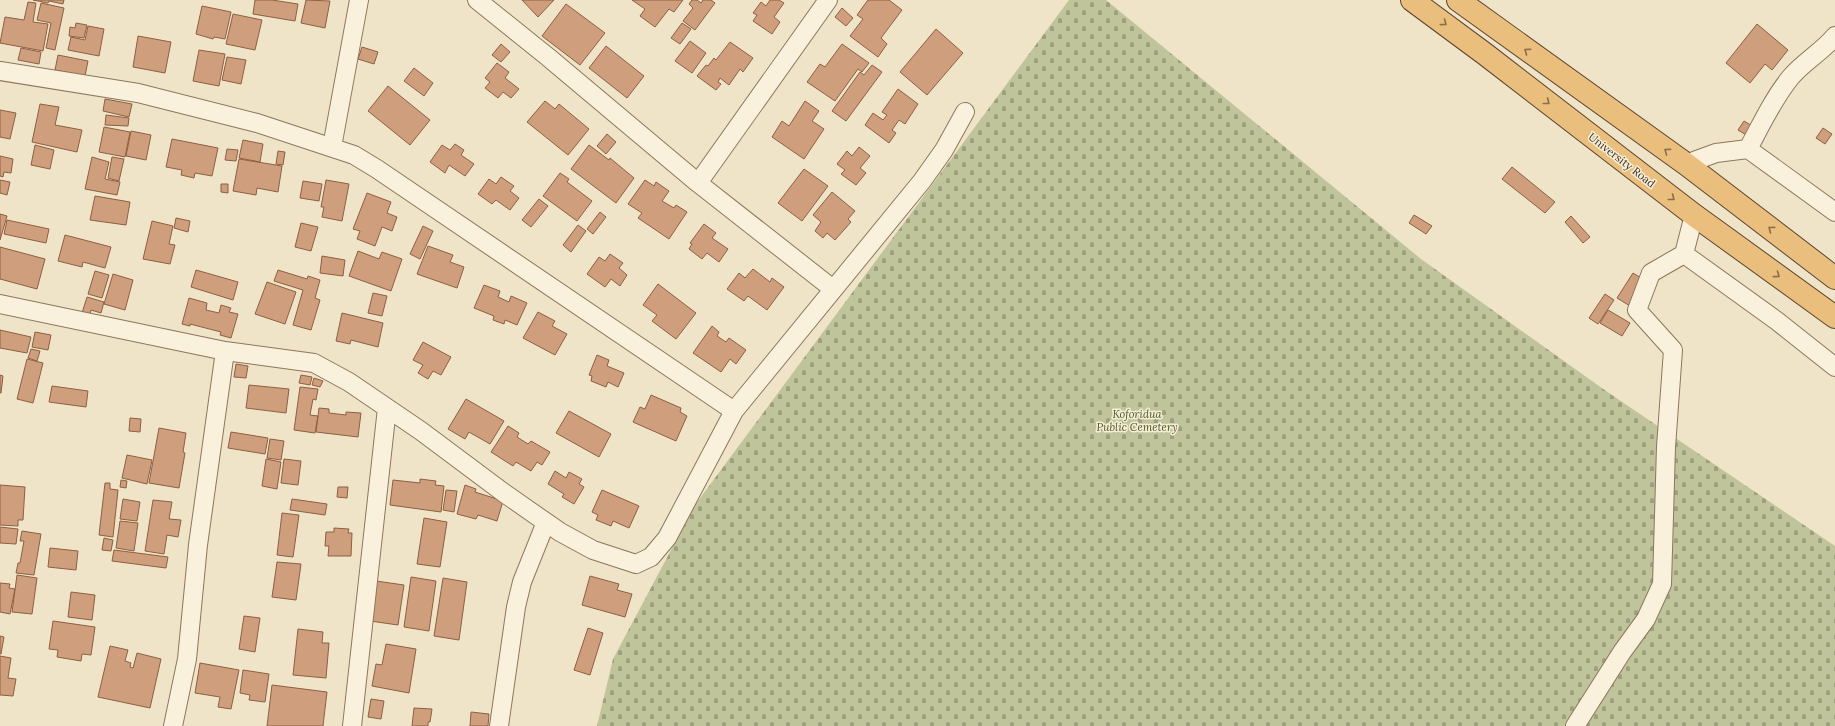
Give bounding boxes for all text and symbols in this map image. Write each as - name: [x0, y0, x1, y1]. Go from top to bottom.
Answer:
- one-way arrow: [1439, 18, 1446, 25]
- one-way arrow: [1524, 48, 1531, 56]
- one-way arrow: [1543, 97, 1550, 104]
- street label: University Road: [1586, 130, 1659, 191]
- one-way arrow: [1664, 148, 1671, 156]
- one-way arrow: [1668, 194, 1675, 201]
- one-way arrow: [1768, 227, 1775, 234]
- one-way arrow: [1773, 270, 1780, 278]
- park label: Koforidua Public Cemetery: [1096, 407, 1178, 434]

